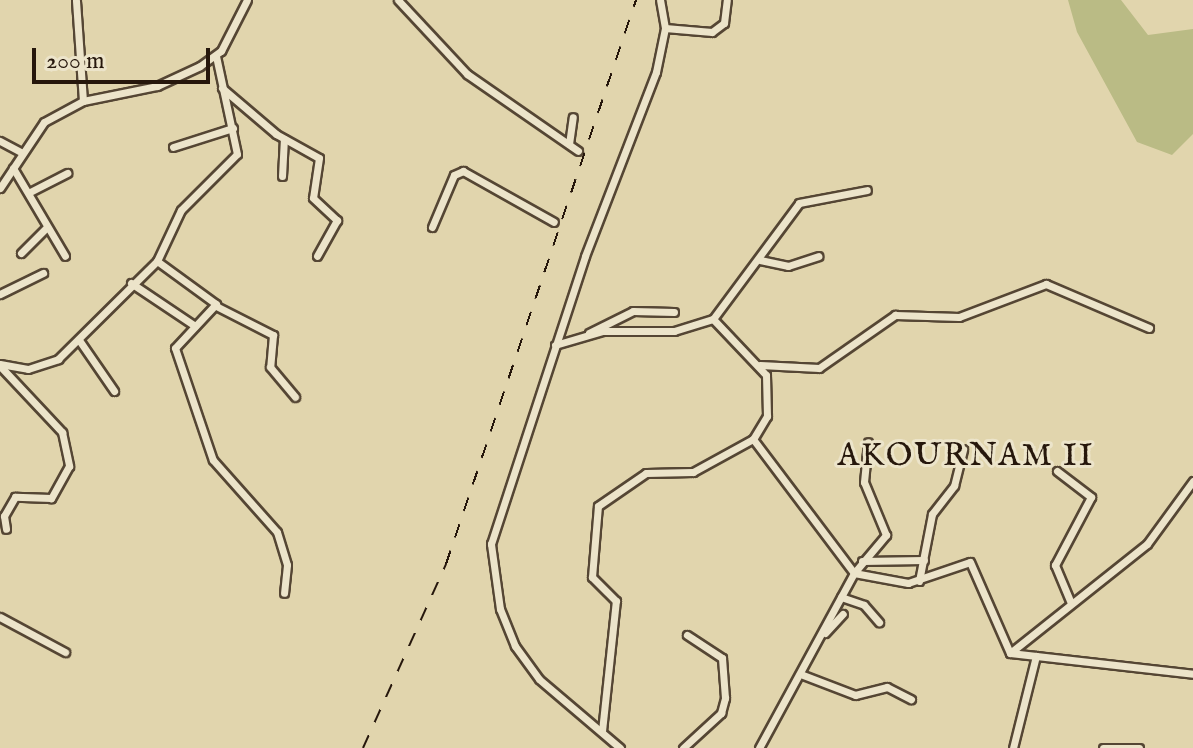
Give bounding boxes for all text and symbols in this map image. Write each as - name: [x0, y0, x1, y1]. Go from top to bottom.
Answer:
- scale bar: [36, 32, 214, 82]
- text: 200 m: [46, 46, 105, 77]
- district label: AKOURNAM II: [838, 438, 1094, 476]

